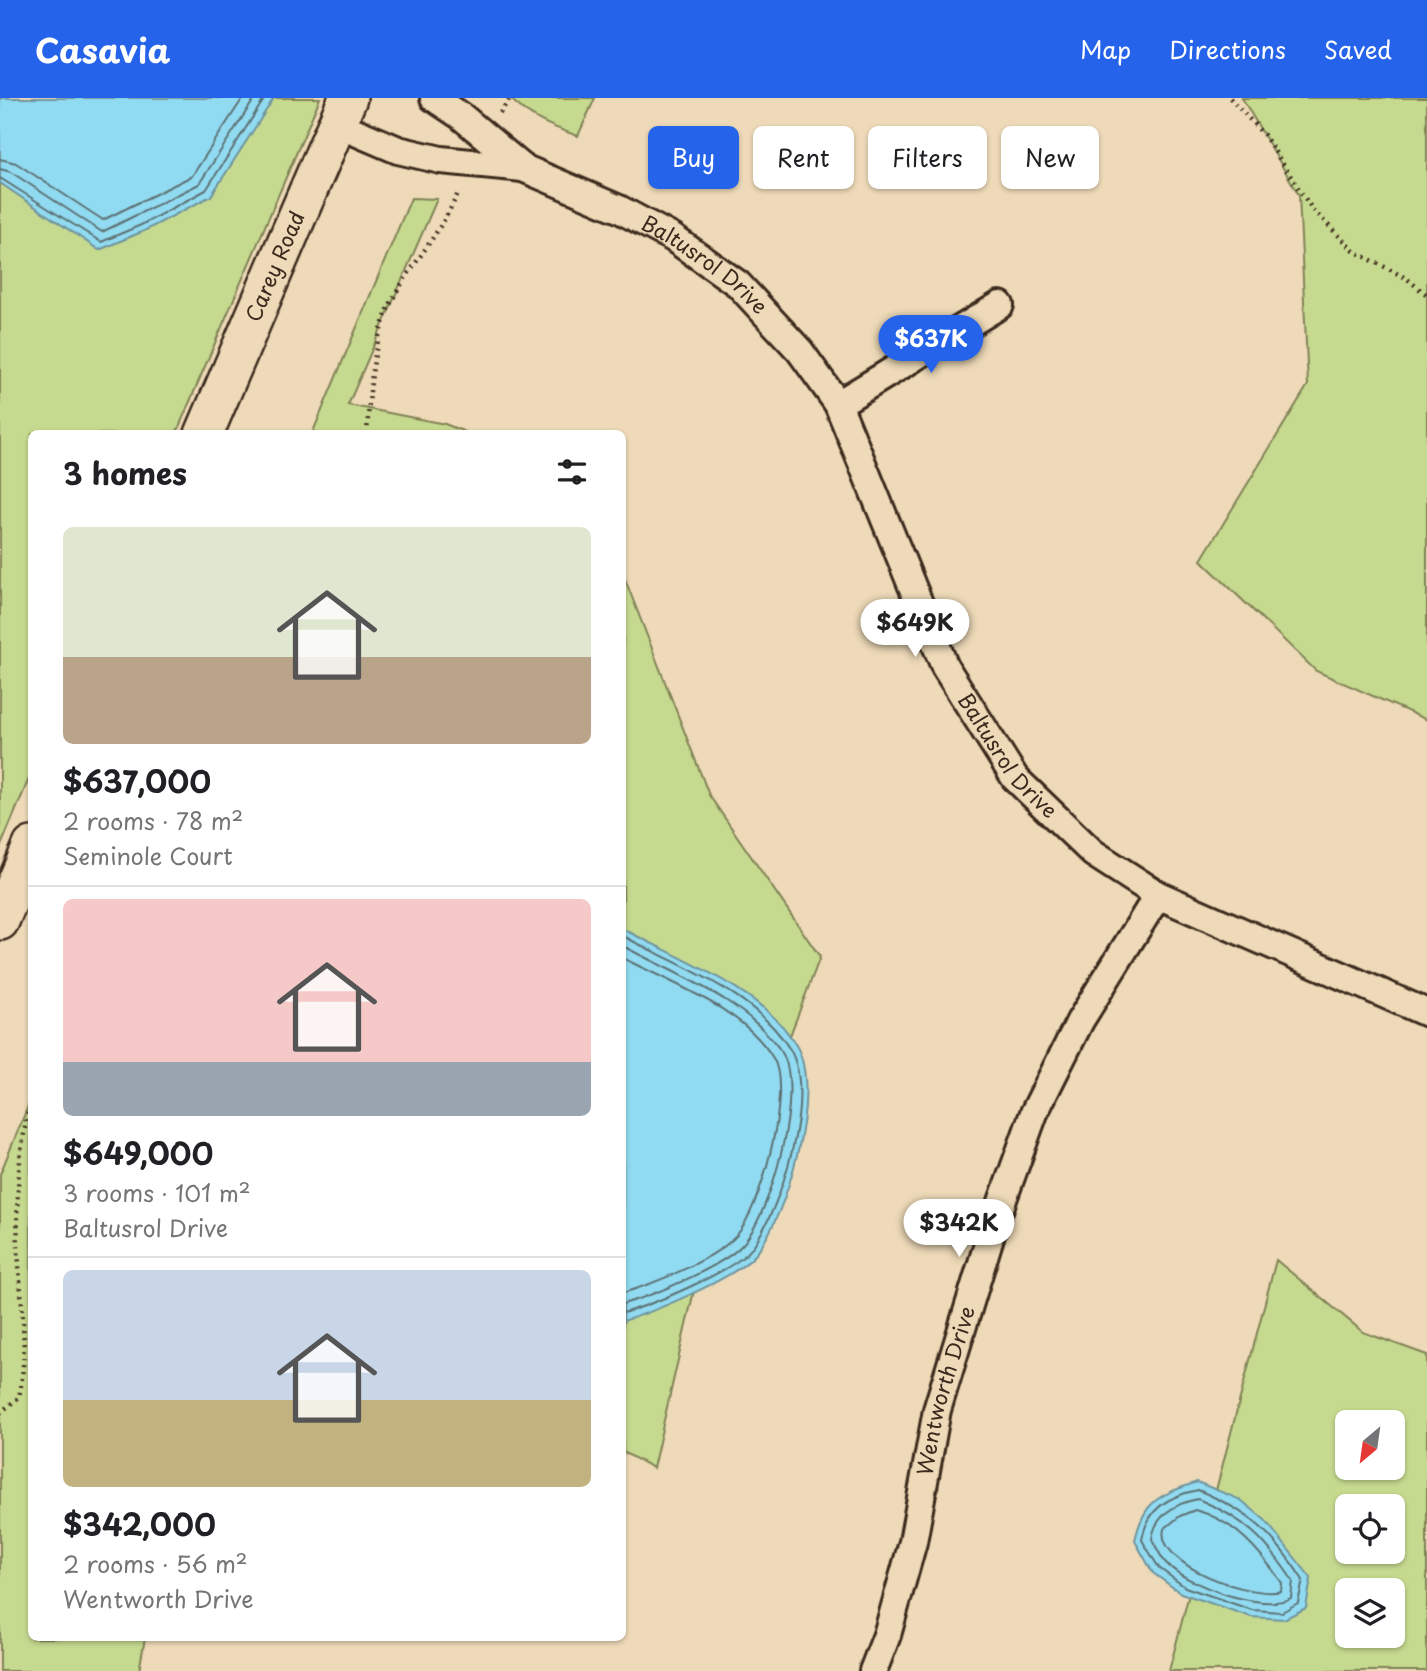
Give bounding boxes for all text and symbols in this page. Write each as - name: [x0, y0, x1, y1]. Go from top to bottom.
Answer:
- text: Casavia: [35, 24, 170, 74]
- text: Map: [1080, 31, 1131, 67]
- text: Directions: [1169, 31, 1286, 67]
- text: Saved: [1324, 31, 1392, 67]
- chip: Buy: [648, 126, 739, 189]
- chip: Rent: [753, 126, 854, 189]
- chip: Filters: [868, 126, 987, 189]
- chip: New: [1001, 126, 1099, 189]
- street label: Carey Road: [236, 206, 312, 326]
- street label: Baltusrol Drive: [636, 206, 776, 320]
- pin: $637K: [882, 316, 980, 375]
- text: $637K: [894, 320, 968, 355]
- text: 3 homes: [63, 450, 187, 495]
- icon: filters: [553, 453, 591, 491]
- icon: home: [264, 572, 390, 698]
- pin: $649K: [866, 600, 964, 659]
- text: $649K: [876, 604, 954, 639]
- street label: Baltusrol Drive: [951, 686, 1066, 825]
- text: $637,000: [63, 758, 211, 803]
- text: 2 rooms · 78 m²: [63, 803, 243, 838]
- text: Seminole Court: [63, 838, 233, 873]
- icon: home: [264, 944, 390, 1070]
- text: $649,000: [63, 1130, 213, 1175]
- text: 3 rooms · 101 m²: [63, 1175, 251, 1210]
- pin: $342K: [910, 1200, 1008, 1259]
- text: $342K: [919, 1204, 999, 1239]
- text: Baltusrol Drive: [63, 1210, 228, 1245]
- street label: Wentworth Drive: [907, 1302, 982, 1478]
- icon: home: [264, 1315, 390, 1441]
- north arrow: [1335, 1410, 1405, 1480]
- map controls: [1335, 1410, 1405, 1648]
- button: locate: [1335, 1494, 1405, 1564]
- text: $342,000: [63, 1501, 216, 1546]
- text: 2 rooms · 56 m²: [63, 1546, 248, 1581]
- button: layers: [1335, 1578, 1405, 1648]
- text: Wentworth Drive: [63, 1581, 254, 1616]

